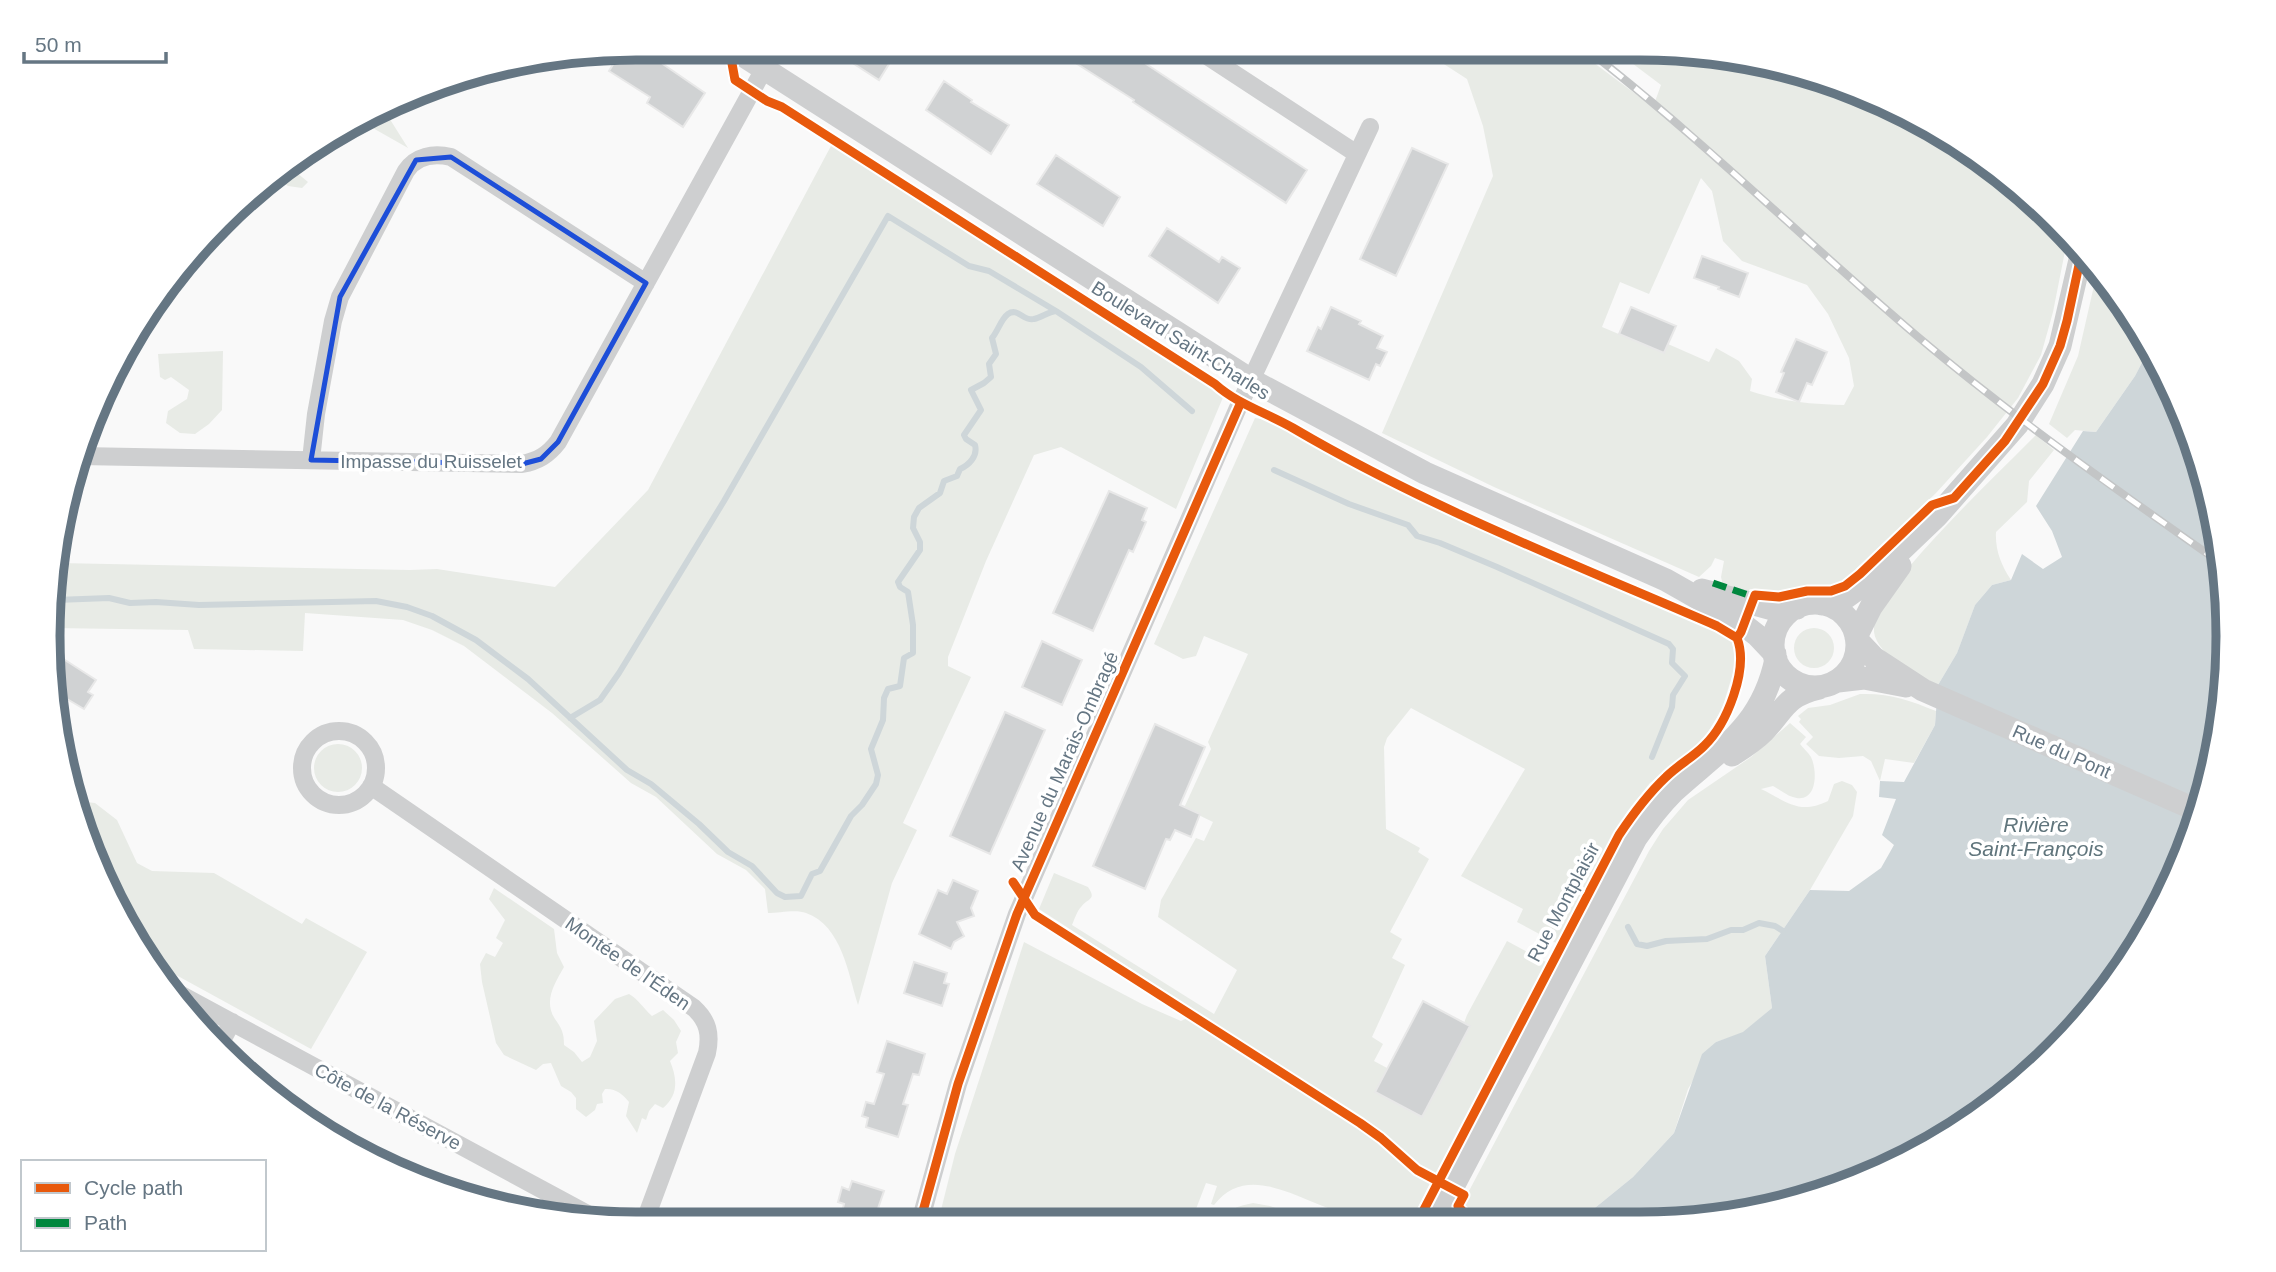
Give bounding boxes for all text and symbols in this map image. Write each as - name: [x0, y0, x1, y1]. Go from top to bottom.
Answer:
- scale bar: [24, 21, 166, 65]
- text: 50 m: [35, 33, 82, 56]
- street label: Boulevard Saint-Charles: [1088, 277, 1274, 404]
- street label: Impasse du Ruisselet: [340, 451, 523, 472]
- street label: Avenue du Marais-Ombragé: [1006, 648, 1123, 874]
- street label: Rue du Pont: [2009, 720, 2115, 783]
- water label: Rivière Saint-François: [1968, 813, 2104, 860]
- street label: Rue Montplaisir: [1523, 838, 1604, 965]
- street label: Montée de l'Éden: [561, 913, 694, 1014]
- street label: Côte de la Réserve: [311, 1059, 465, 1154]
- legend: [21, 1160, 266, 1251]
- text: Cycle path: [84, 1176, 183, 1199]
- text: Path: [84, 1211, 127, 1234]

